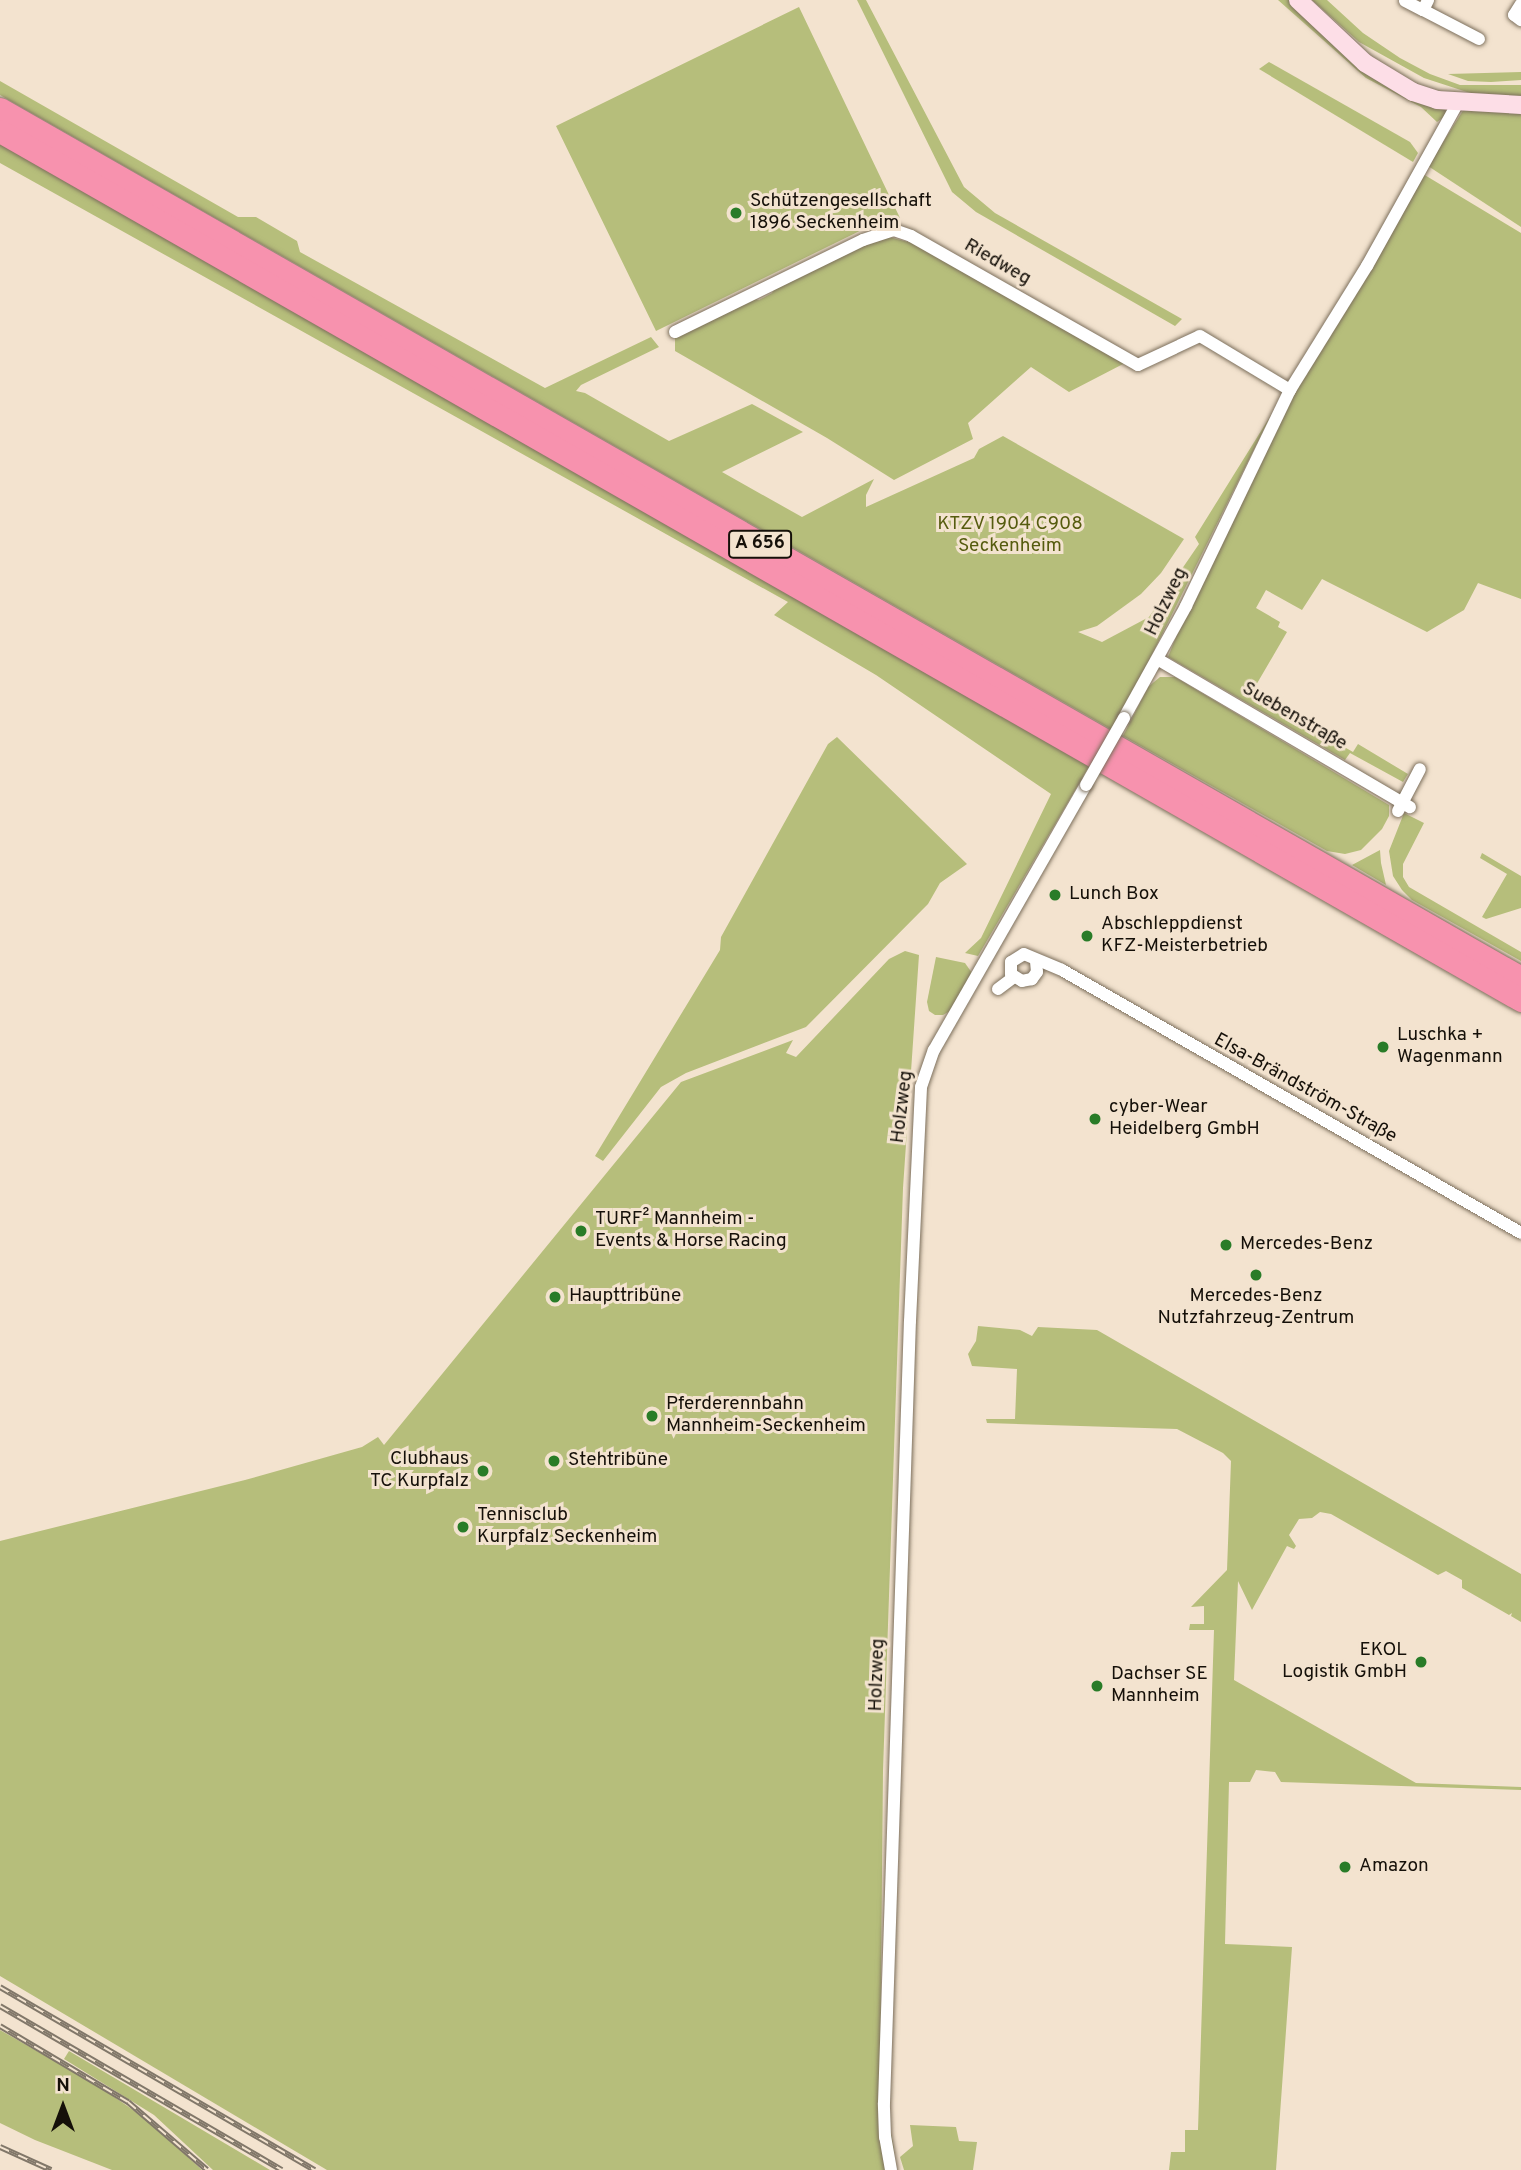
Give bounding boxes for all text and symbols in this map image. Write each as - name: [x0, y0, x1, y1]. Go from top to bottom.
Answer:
- place label: Schützengesellschaft 1896 Seckenheim: [750, 191, 932, 235]
- marker: Schützengesellschaft 1896 Seckenheim: [728, 205, 744, 221]
- street label: Riedweg: [960, 235, 1034, 291]
- park label: KTZV 1904 C908 Seckenheim: [937, 514, 1083, 558]
- road number: A 656: [727, 530, 793, 558]
- street label: Holzweg: [1141, 564, 1193, 640]
- street label: Suebenstraße: [1238, 678, 1350, 756]
- place label: Lunch Box: [1069, 884, 1159, 906]
- marker: Lunch Box: [1047, 887, 1063, 903]
- place label: Abschleppdienst KFZ-Meisterbetrieb: [1101, 914, 1268, 958]
- marker: Abschleppdienst KFZ-Meisterbetrieb: [1079, 928, 1095, 944]
- place label: Luschka + Wagenmann: [1397, 1025, 1503, 1069]
- street label: Elsa-Brändström-Straße: [1210, 1029, 1400, 1149]
- marker: Luschka + Wagenmann: [1375, 1039, 1391, 1055]
- street label: Holzweg: [887, 1069, 919, 1145]
- place label: cyber-Wear Heidelberg GmbH: [1109, 1097, 1260, 1141]
- marker: cyber-Wear Heidelberg GmbH: [1087, 1111, 1103, 1127]
- place label: TURF² Mannheim - Events & Horse Racing: [595, 1209, 787, 1253]
- marker: TURF² Mannheim - Events & Horse Racing: [573, 1223, 589, 1239]
- place label: Mercedes-Benz: [1240, 1234, 1373, 1256]
- marker: Mercedes-Benz: [1218, 1237, 1234, 1253]
- marker: Mercedes-Benz Nutzfahrzeug-Zentrum: [1248, 1267, 1264, 1283]
- place label: Haupttribüne: [569, 1286, 681, 1308]
- place label: Mercedes-Benz Nutzfahrzeug-Zentrum: [1158, 1286, 1354, 1330]
- marker: Haupttribüne: [547, 1289, 563, 1305]
- place label: Pferderennbahn Mannheim-Seckenheim: [666, 1394, 866, 1438]
- marker: Pferderennbahn Mannheim-Seckenheim: [644, 1408, 660, 1424]
- place label: Clubhaus TC Kurpfalz: [370, 1449, 469, 1493]
- place label: Stehtribüne: [568, 1450, 668, 1472]
- marker: Stehtribüne: [546, 1453, 562, 1469]
- marker: Clubhaus TC Kurpfalz: [475, 1463, 491, 1479]
- place label: Tennisclub Kurpfalz Seckenheim: [477, 1505, 657, 1549]
- marker: Tennisclub Kurpfalz Seckenheim: [455, 1519, 471, 1535]
- street label: Holzweg: [865, 1638, 891, 1712]
- place label: EKOL Logistik GmbH: [1282, 1640, 1407, 1684]
- marker: EKOL Logistik GmbH: [1413, 1654, 1429, 1670]
- place label: Dachser SE Mannheim: [1111, 1664, 1208, 1708]
- marker: Dachser SE Mannheim: [1089, 1678, 1105, 1694]
- place label: Amazon: [1359, 1856, 1429, 1878]
- marker: Amazon: [1337, 1859, 1353, 1875]
- north arrow: [28, 2072, 98, 2142]
- text: N: [56, 2074, 70, 2098]

